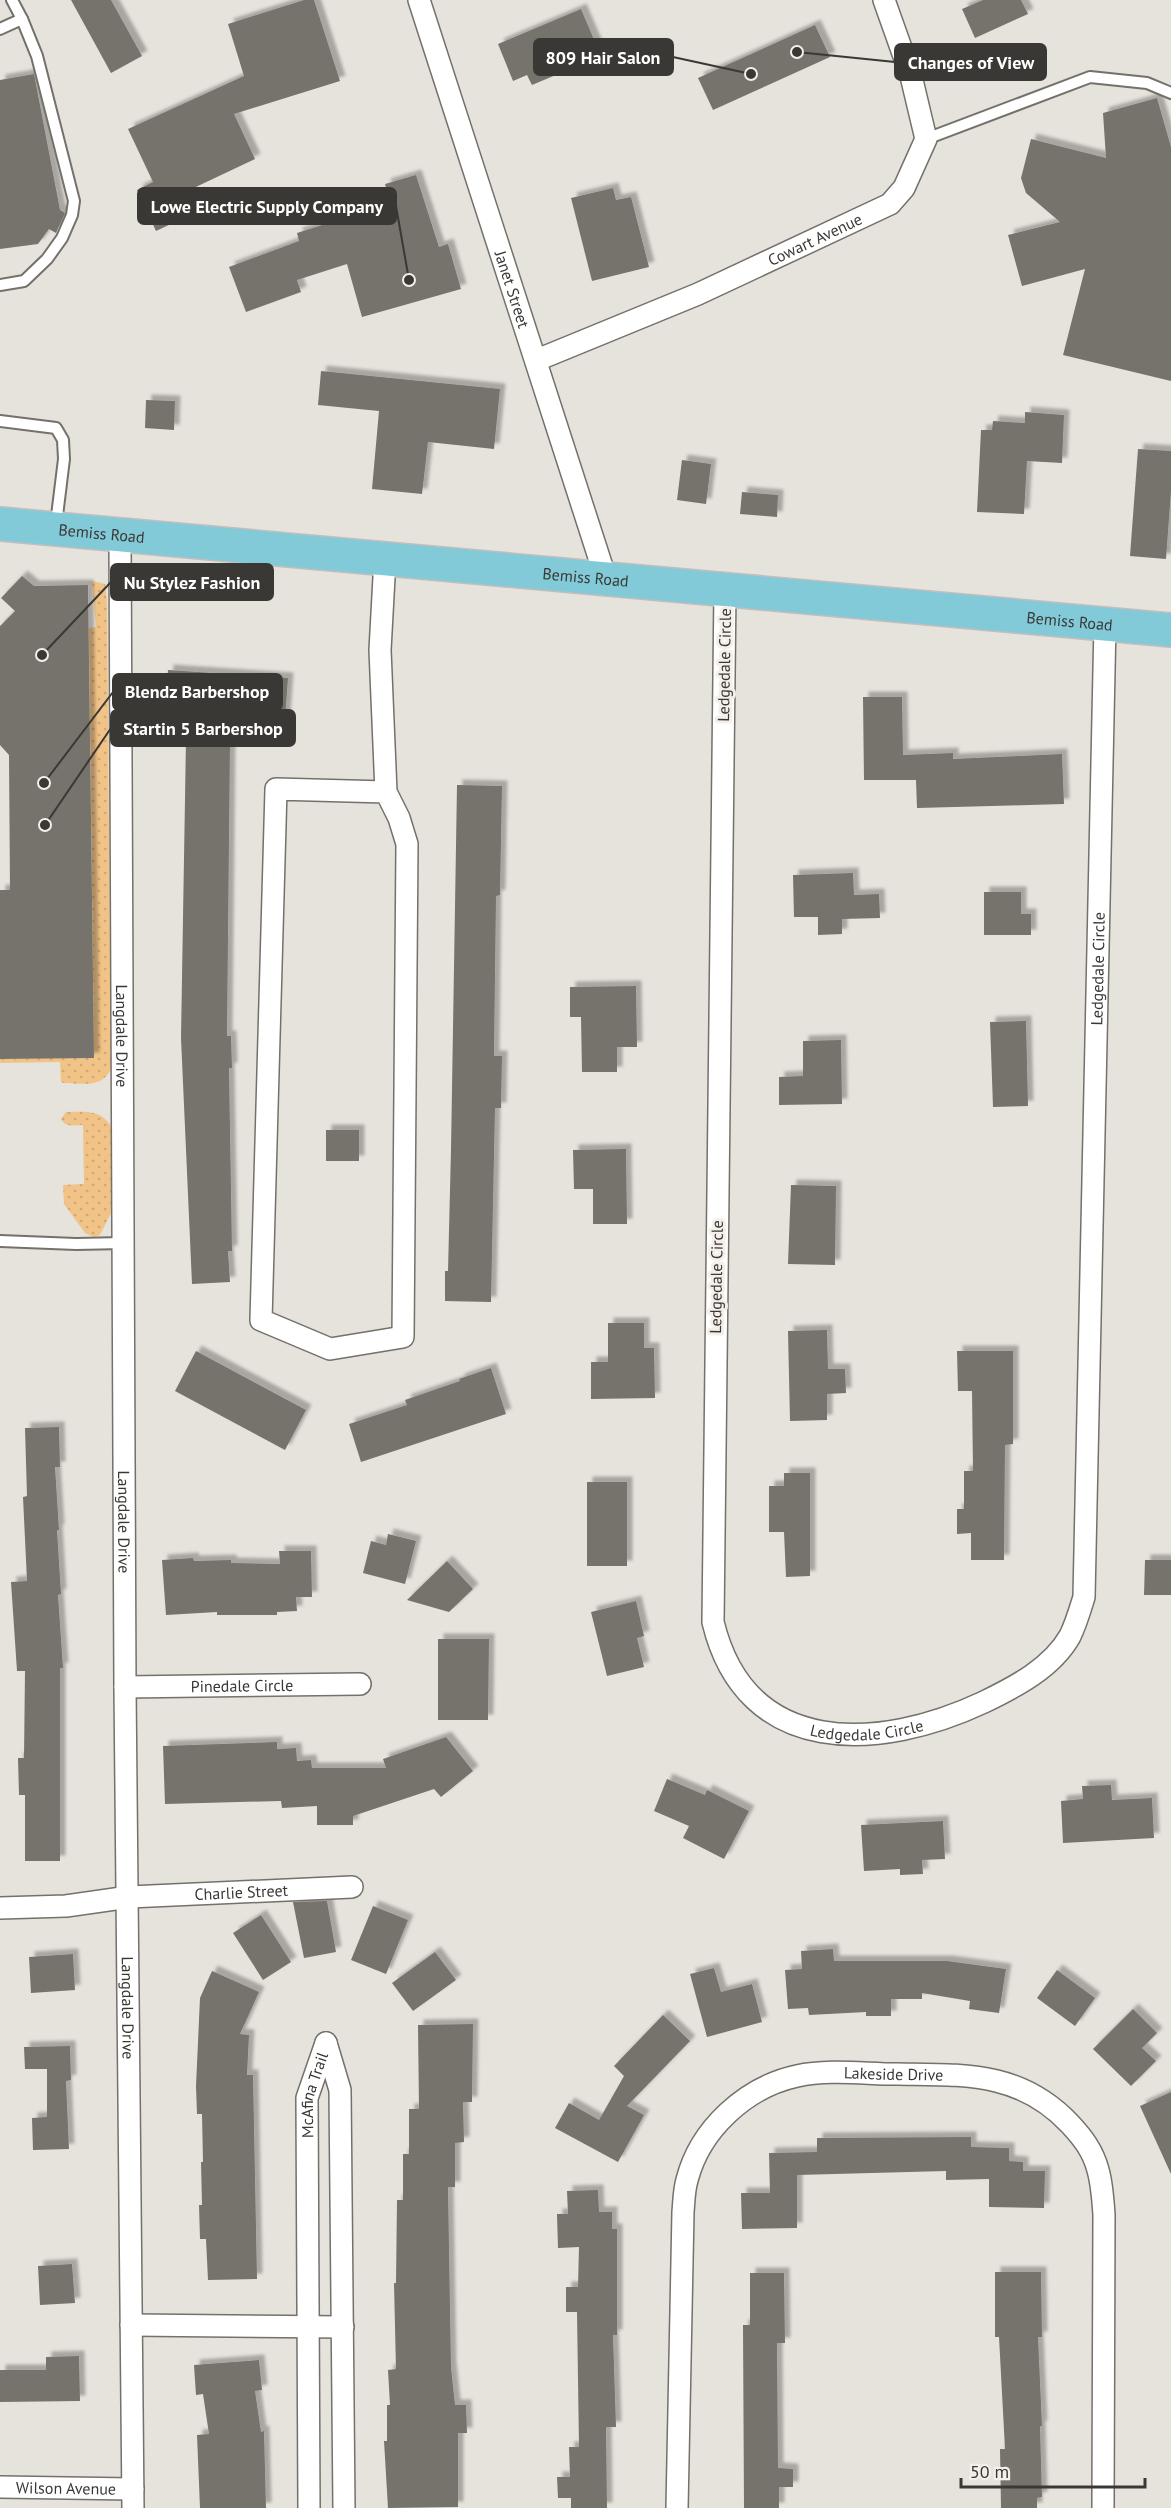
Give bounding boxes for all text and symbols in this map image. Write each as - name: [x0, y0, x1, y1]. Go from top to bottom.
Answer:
- callout: 809 Hair Salon: [534, 39, 673, 75]
- callout: Changes of View: [895, 44, 1046, 80]
- text: 809 Hair Salon: [546, 46, 660, 69]
- text: Changes of View: [908, 51, 1035, 74]
- callout: Lowe Electric Supply Company: [138, 188, 396, 224]
- text: Lowe Electric Supply Company: [151, 195, 384, 218]
- street label: Cowart Avenue: [764, 209, 865, 270]
- street label: Janet Street: [490, 247, 534, 331]
- street label: Bemiss Road: [58, 519, 146, 547]
- street label: Bemiss Road: [542, 563, 630, 591]
- callout: Nu Stylez Fashion: [111, 564, 273, 600]
- text: Nu Stylez Fashion: [124, 571, 260, 594]
- street label: Bemiss Road: [1026, 607, 1114, 635]
- street label: Ledgedale Circle: [713, 608, 735, 722]
- callout: Blendz Barbershop: [113, 674, 282, 710]
- text: Blendz Barbershop: [125, 680, 270, 703]
- callout: Startin 5 Barbershop: [111, 710, 295, 746]
- text: Startin 5 Barbershop: [123, 717, 283, 740]
- street label: Ledgedale Circle: [1086, 912, 1109, 1026]
- street label: Langdale Drive: [112, 985, 132, 1087]
- street label: Ledgedale Circle: [705, 1220, 727, 1334]
- street label: Langdale Drive: [114, 1471, 135, 1573]
- street label: Pinedale Circle: [190, 1675, 293, 1696]
- street label: Ledgedale Circle: [808, 1715, 925, 1744]
- street label: Charlie Street: [194, 1880, 289, 1904]
- street label: Langdale Drive: [118, 1956, 139, 2059]
- street label: McAfina Trail: [297, 2049, 332, 2138]
- street label: Lakeside Drive: [844, 2062, 944, 2085]
- scale bar: [961, 2451, 1146, 2489]
- text: 50 m: [970, 2460, 1009, 2483]
- street label: Wilson Avenue: [16, 2477, 116, 2499]

